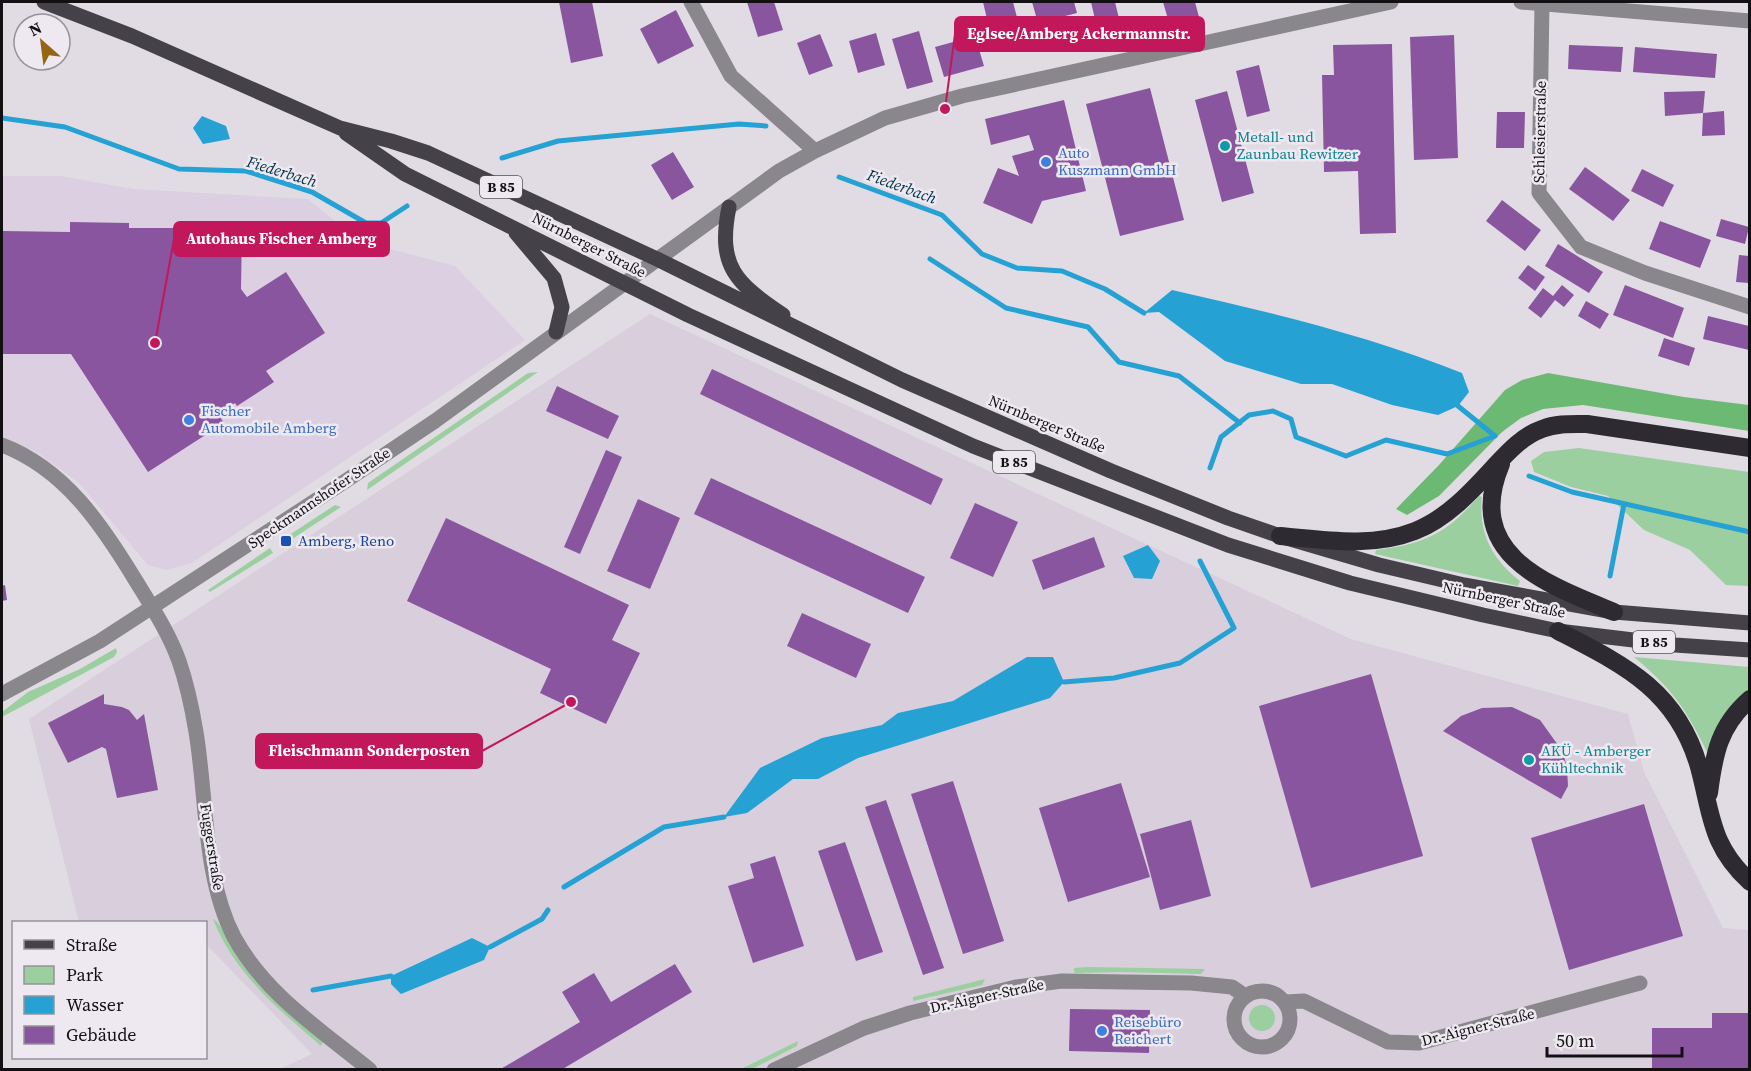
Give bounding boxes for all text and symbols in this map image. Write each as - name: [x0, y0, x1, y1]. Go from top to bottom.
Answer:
- north arrow: [12, 12, 72, 72]
- text: N: [25, 16, 46, 41]
- callout: Eglsee/Amberg Ackermannstr.: [955, 17, 1204, 51]
- text: Eglsee/Amberg Ackermannstr.: [967, 22, 1191, 44]
- street label: Schlesierstraße: [1528, 80, 1551, 183]
- place label: Metall- und Zaunbau Rewitzer: [1237, 126, 1359, 164]
- marker: Metall- und Zaunbau Rewitzer: [1218, 139, 1232, 153]
- place label: Auto Kuszmann GmbH: [1058, 142, 1177, 180]
- water label: Fiederbach: [243, 150, 320, 192]
- marker: Auto Kuszmann GmbH: [1039, 155, 1053, 169]
- water label: Fiederbach: [863, 163, 940, 209]
- road number: B 85: [480, 176, 522, 198]
- street label: Nürnberger Straße: [529, 207, 650, 282]
- callout: Autohaus Fischer Amberg: [174, 222, 389, 256]
- text: Autohaus Fischer Amberg: [186, 227, 377, 249]
- street label: Nürnberger Straße: [985, 389, 1109, 458]
- place label: Fischer Automobile Amberg: [201, 400, 337, 438]
- marker: Fischer Automobile Amberg: [182, 413, 196, 427]
- street label: Speckmannshofer Straße: [243, 442, 394, 553]
- road number: B 85: [993, 451, 1035, 473]
- place label: Amberg, Reno: [298, 530, 394, 551]
- marker: Amberg, Reno: [279, 534, 293, 548]
- street label: Nürnberger Straße: [1441, 576, 1568, 623]
- road number: B 85: [1633, 631, 1675, 653]
- callout: Fleischmann Sonderposten: [256, 734, 482, 768]
- text: Fleischmann Sonderposten: [268, 739, 470, 761]
- place label: AKÜ - Amberger Kühltechnik: [1541, 740, 1651, 778]
- marker: AKÜ - Amberger Kühltechnik: [1522, 753, 1536, 767]
- street label: Fuggerstraße: [195, 802, 230, 892]
- legend: [12, 921, 207, 1059]
- text: Straße: [66, 932, 117, 957]
- text: Park: [66, 962, 103, 987]
- street label: Dr.-Aigner-Straße: [928, 973, 1046, 1018]
- text: Wasser: [66, 992, 124, 1017]
- street label: Dr.-Aigner-Straße: [1419, 1002, 1537, 1051]
- place label: Reisebüro Reichert: [1114, 1011, 1181, 1049]
- scale bar: [1547, 1020, 1682, 1058]
- text: Gebäude: [66, 1022, 137, 1047]
- marker: Reisebüro Reichert: [1095, 1024, 1109, 1038]
- text: 50 m: [1556, 1028, 1594, 1053]

